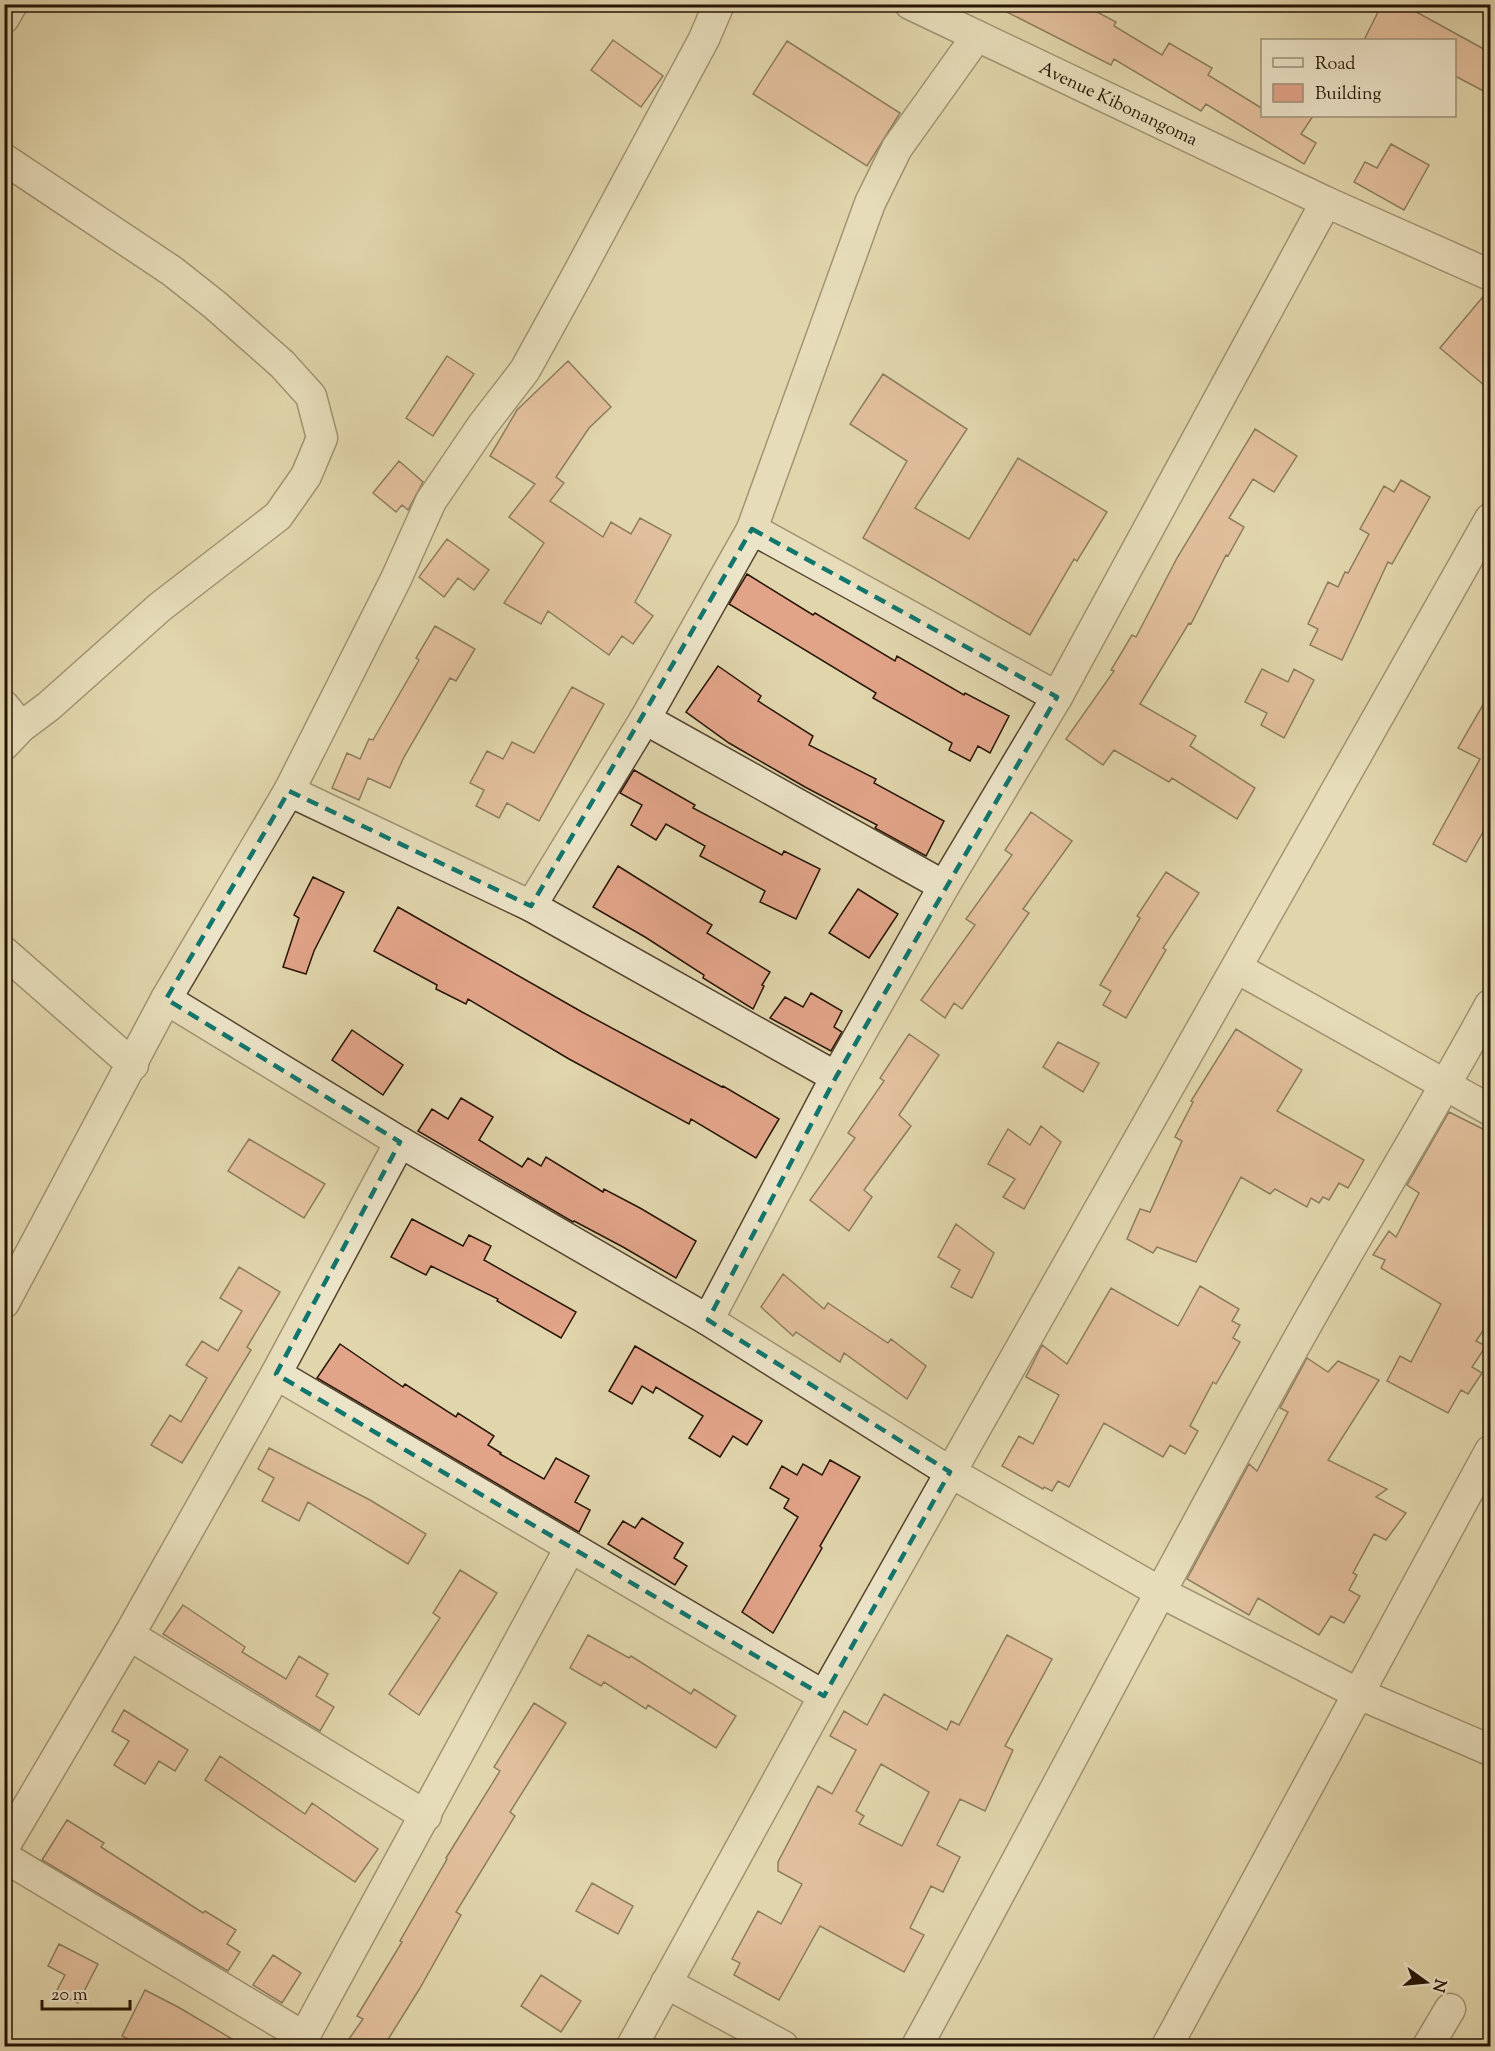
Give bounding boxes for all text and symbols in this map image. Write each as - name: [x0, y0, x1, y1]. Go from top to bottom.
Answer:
- legend: [1261, 39, 1456, 117]
- text: Road: [1315, 52, 1355, 78]
- street label: Avenue Kibonangoma: [1034, 56, 1201, 154]
- text: Building: [1315, 82, 1381, 108]
- north arrow: [1396, 1952, 1456, 2012]
- scale bar: [42, 1973, 130, 2011]
- text: N: [1425, 1976, 1451, 1995]
- text: 20 m: [51, 1983, 88, 2009]

